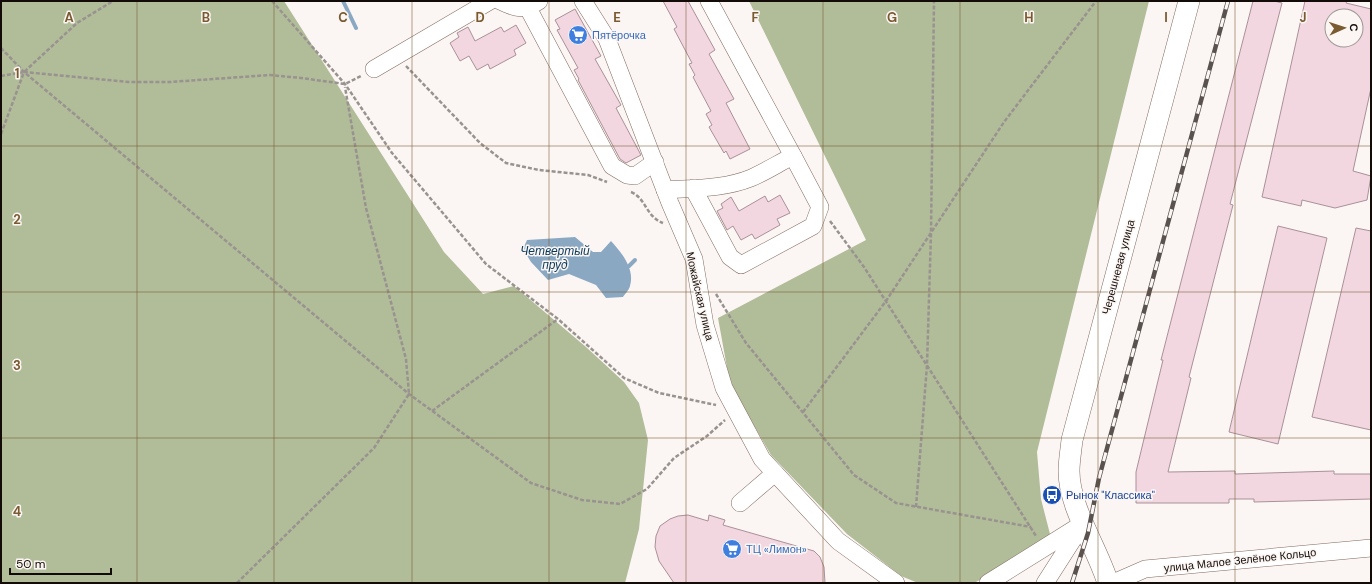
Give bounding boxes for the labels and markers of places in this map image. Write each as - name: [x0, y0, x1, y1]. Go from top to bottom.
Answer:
- supermarket icon: Пятёрочка: [567, 24, 589, 46]
- place label: Пятёрочка: [592, 28, 647, 42]
- bus stop icon: Рынок "Классика": [1041, 484, 1063, 506]
- place label: Рынок "Классика": [1066, 488, 1155, 502]
- supermarket icon: ТЦ «Лимон»: [721, 538, 743, 560]
- place label: ТЦ «Лимон»: [746, 542, 807, 556]

